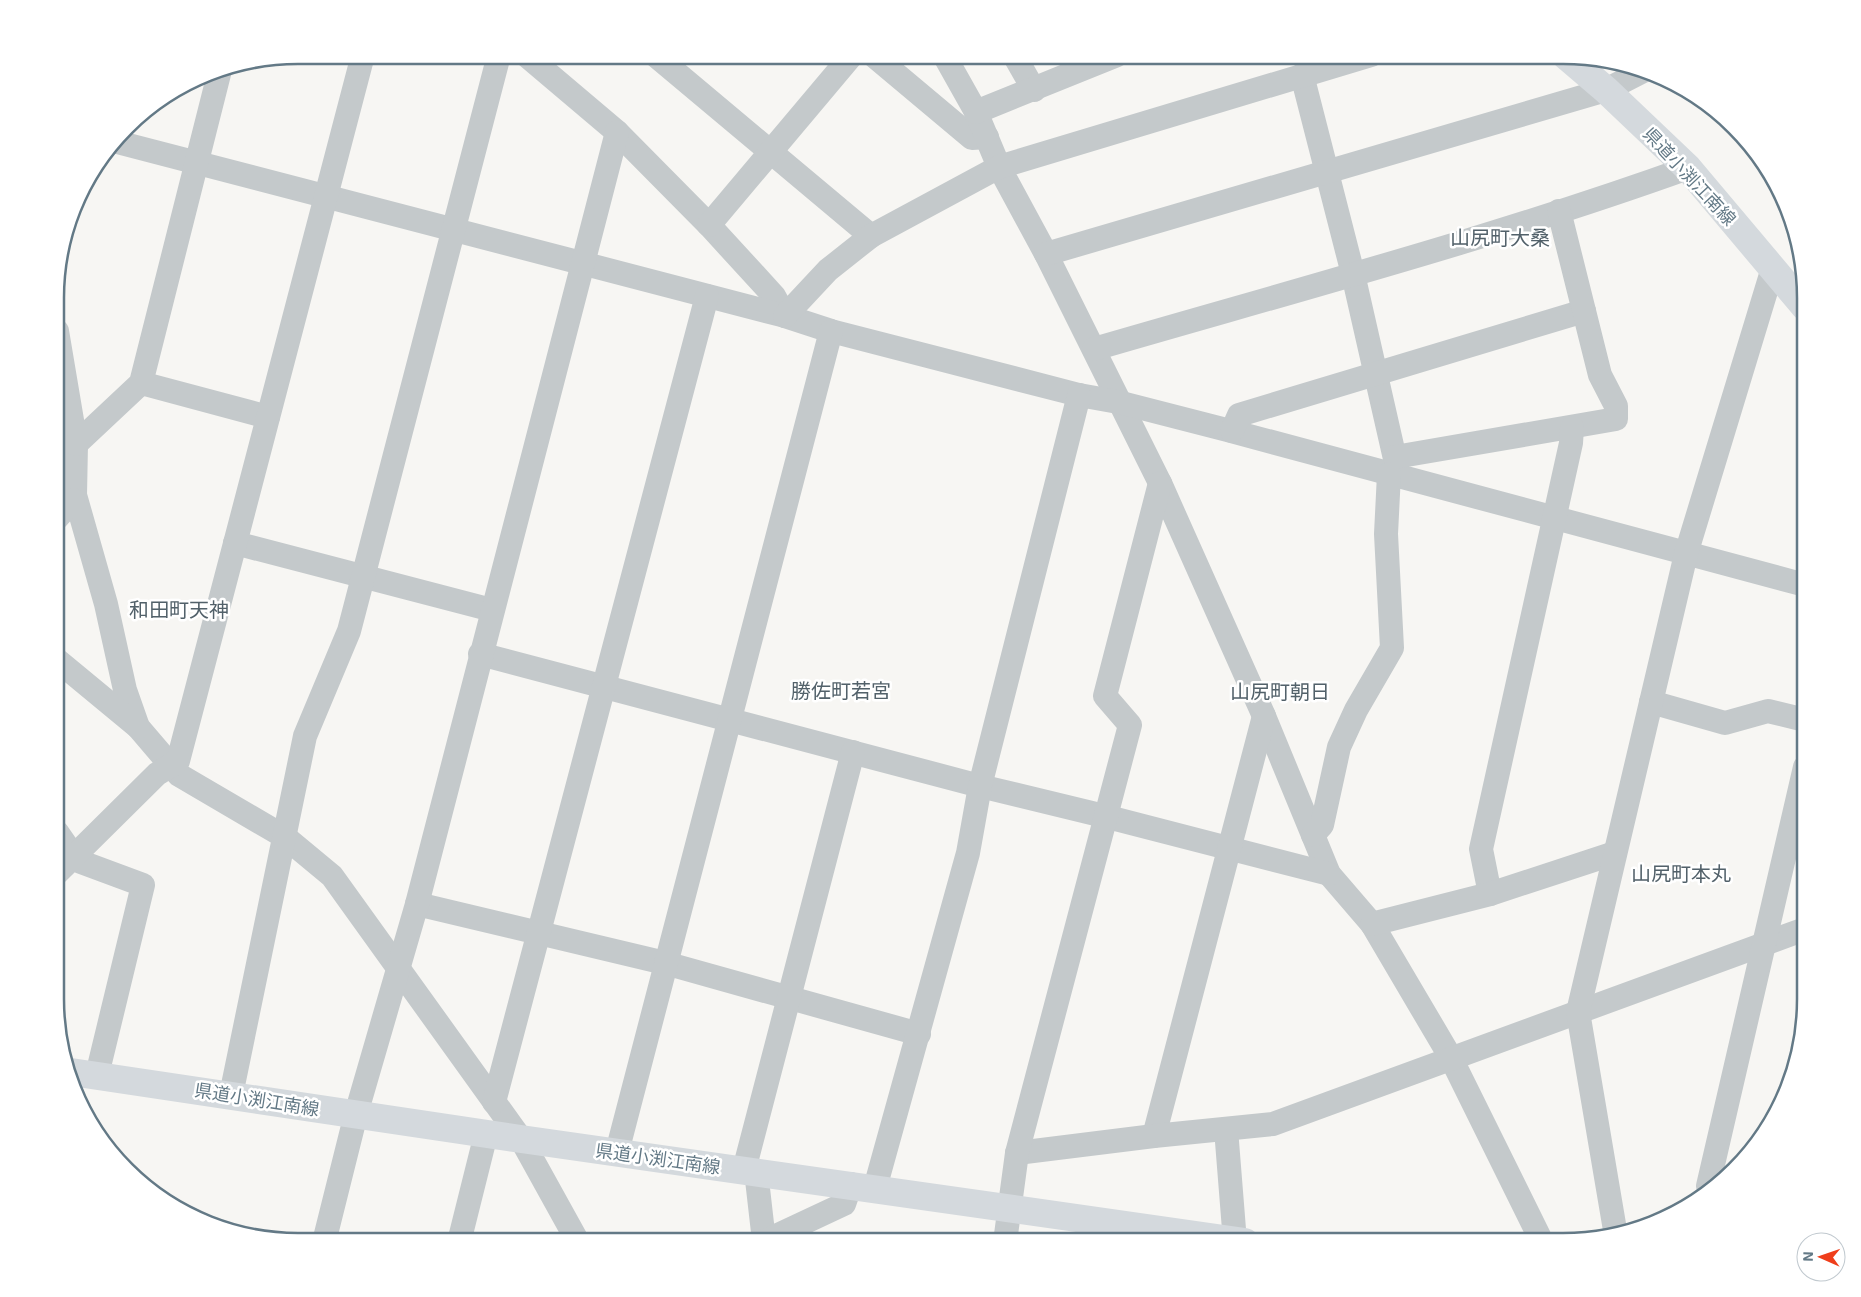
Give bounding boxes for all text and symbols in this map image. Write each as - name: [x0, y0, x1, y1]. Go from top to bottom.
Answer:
- street label: 県道小渕江南線: [1639, 122, 1741, 230]
- district label: 山尻町大桑: [1450, 225, 1550, 249]
- district label: 和田町天神: [129, 597, 229, 621]
- district label: 勝佐町若宮: [791, 678, 891, 702]
- district label: 山尻町朝日: [1230, 679, 1330, 703]
- district label: 山尻町本丸: [1631, 861, 1731, 885]
- street label: 県道小渕江南線: [193, 1078, 321, 1120]
- street label: 県道小渕江南線: [594, 1138, 722, 1178]
- north arrow: [1796, 1232, 1846, 1282]
- text: N: [1799, 1251, 1816, 1262]

